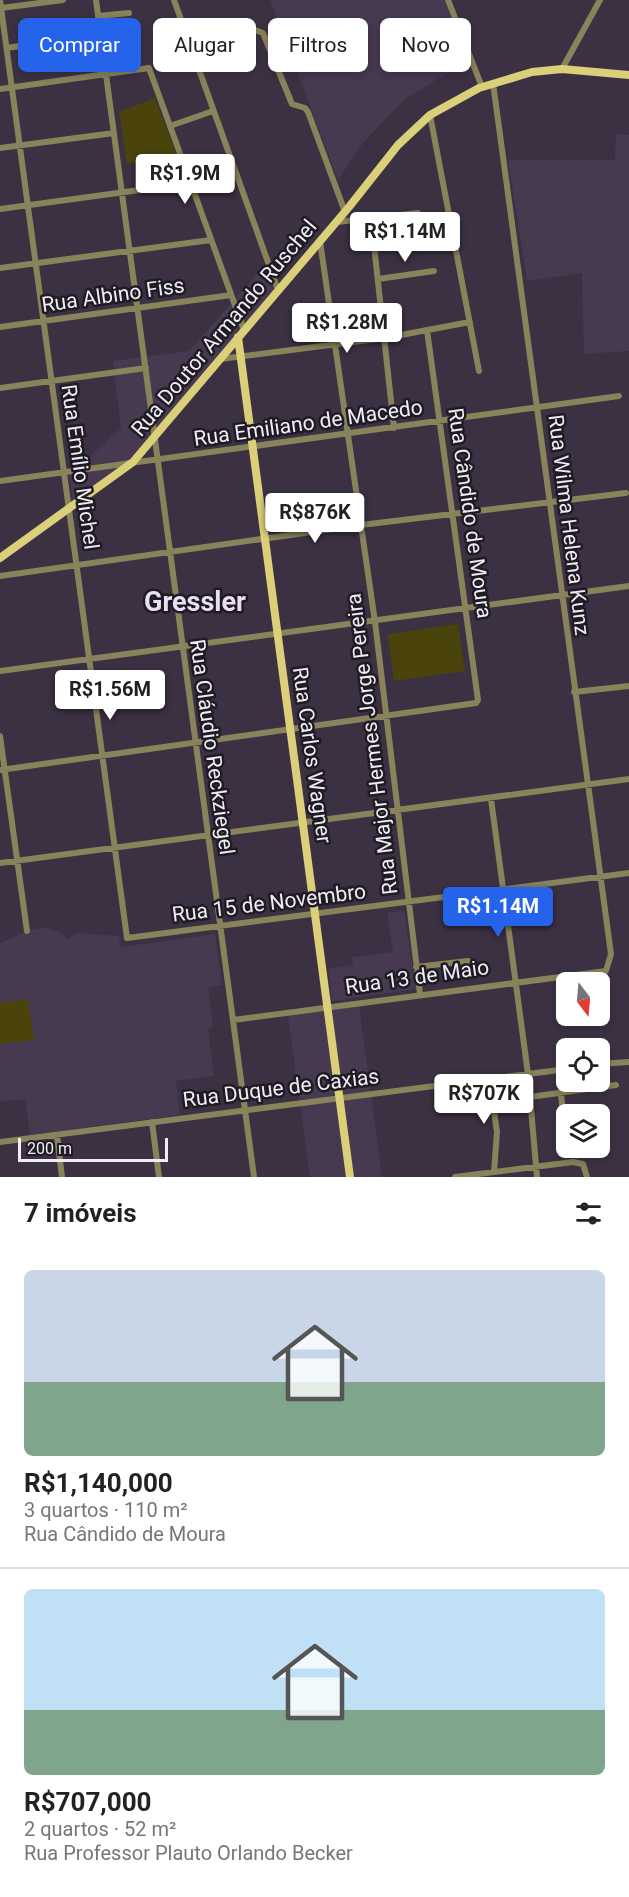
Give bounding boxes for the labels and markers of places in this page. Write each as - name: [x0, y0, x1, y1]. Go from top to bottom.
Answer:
- pin: R$1.9M: [136, 154, 234, 205]
- pin: R$1.14M: [350, 212, 460, 263]
- pin: R$1.28M: [292, 303, 402, 354]
- pin: R$876K: [266, 493, 364, 544]
- pin: R$1.56M: [55, 670, 165, 721]
- pin: R$1.14M: [443, 887, 553, 938]
- pin: R$707K: [435, 1074, 533, 1125]

